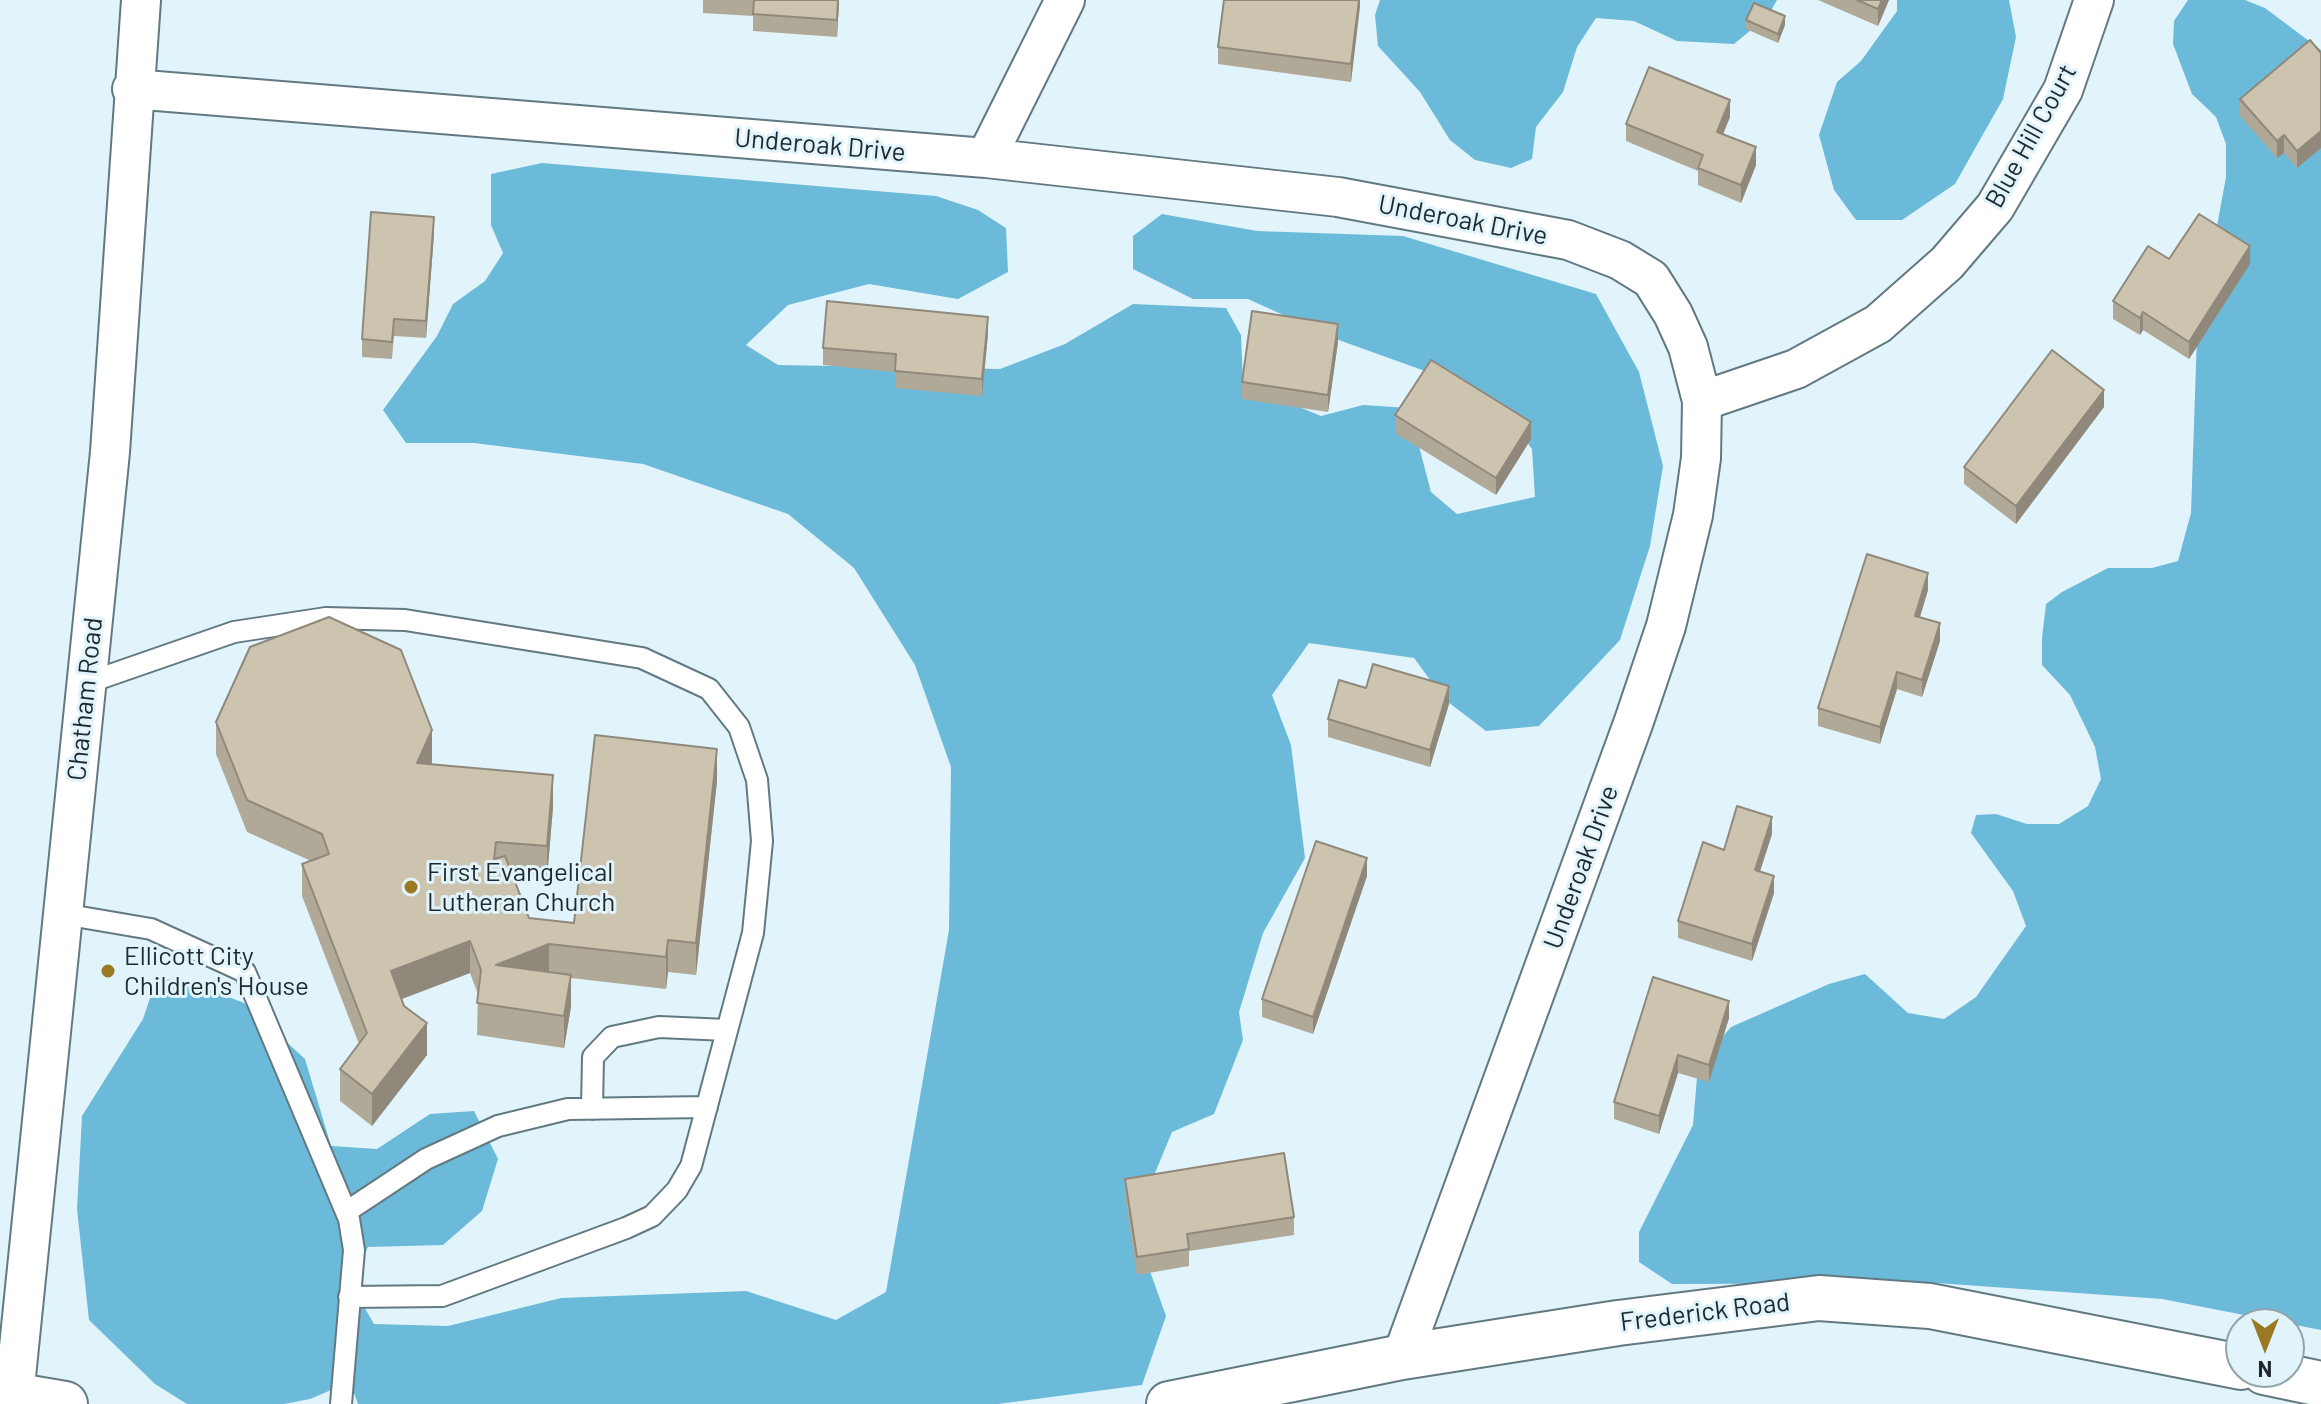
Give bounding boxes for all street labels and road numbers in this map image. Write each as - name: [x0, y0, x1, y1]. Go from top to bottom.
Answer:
- street label: Blue Hill Court: [1979, 59, 2083, 213]
- street label: Underoak Drive: [733, 122, 907, 168]
- street label: Underoak Drive: [1376, 188, 1550, 252]
- street label: Chatham Road: [61, 616, 109, 782]
- street label: Underoak Drive: [1537, 781, 1625, 953]
- street label: Frederick Road: [1618, 1286, 1792, 1338]

